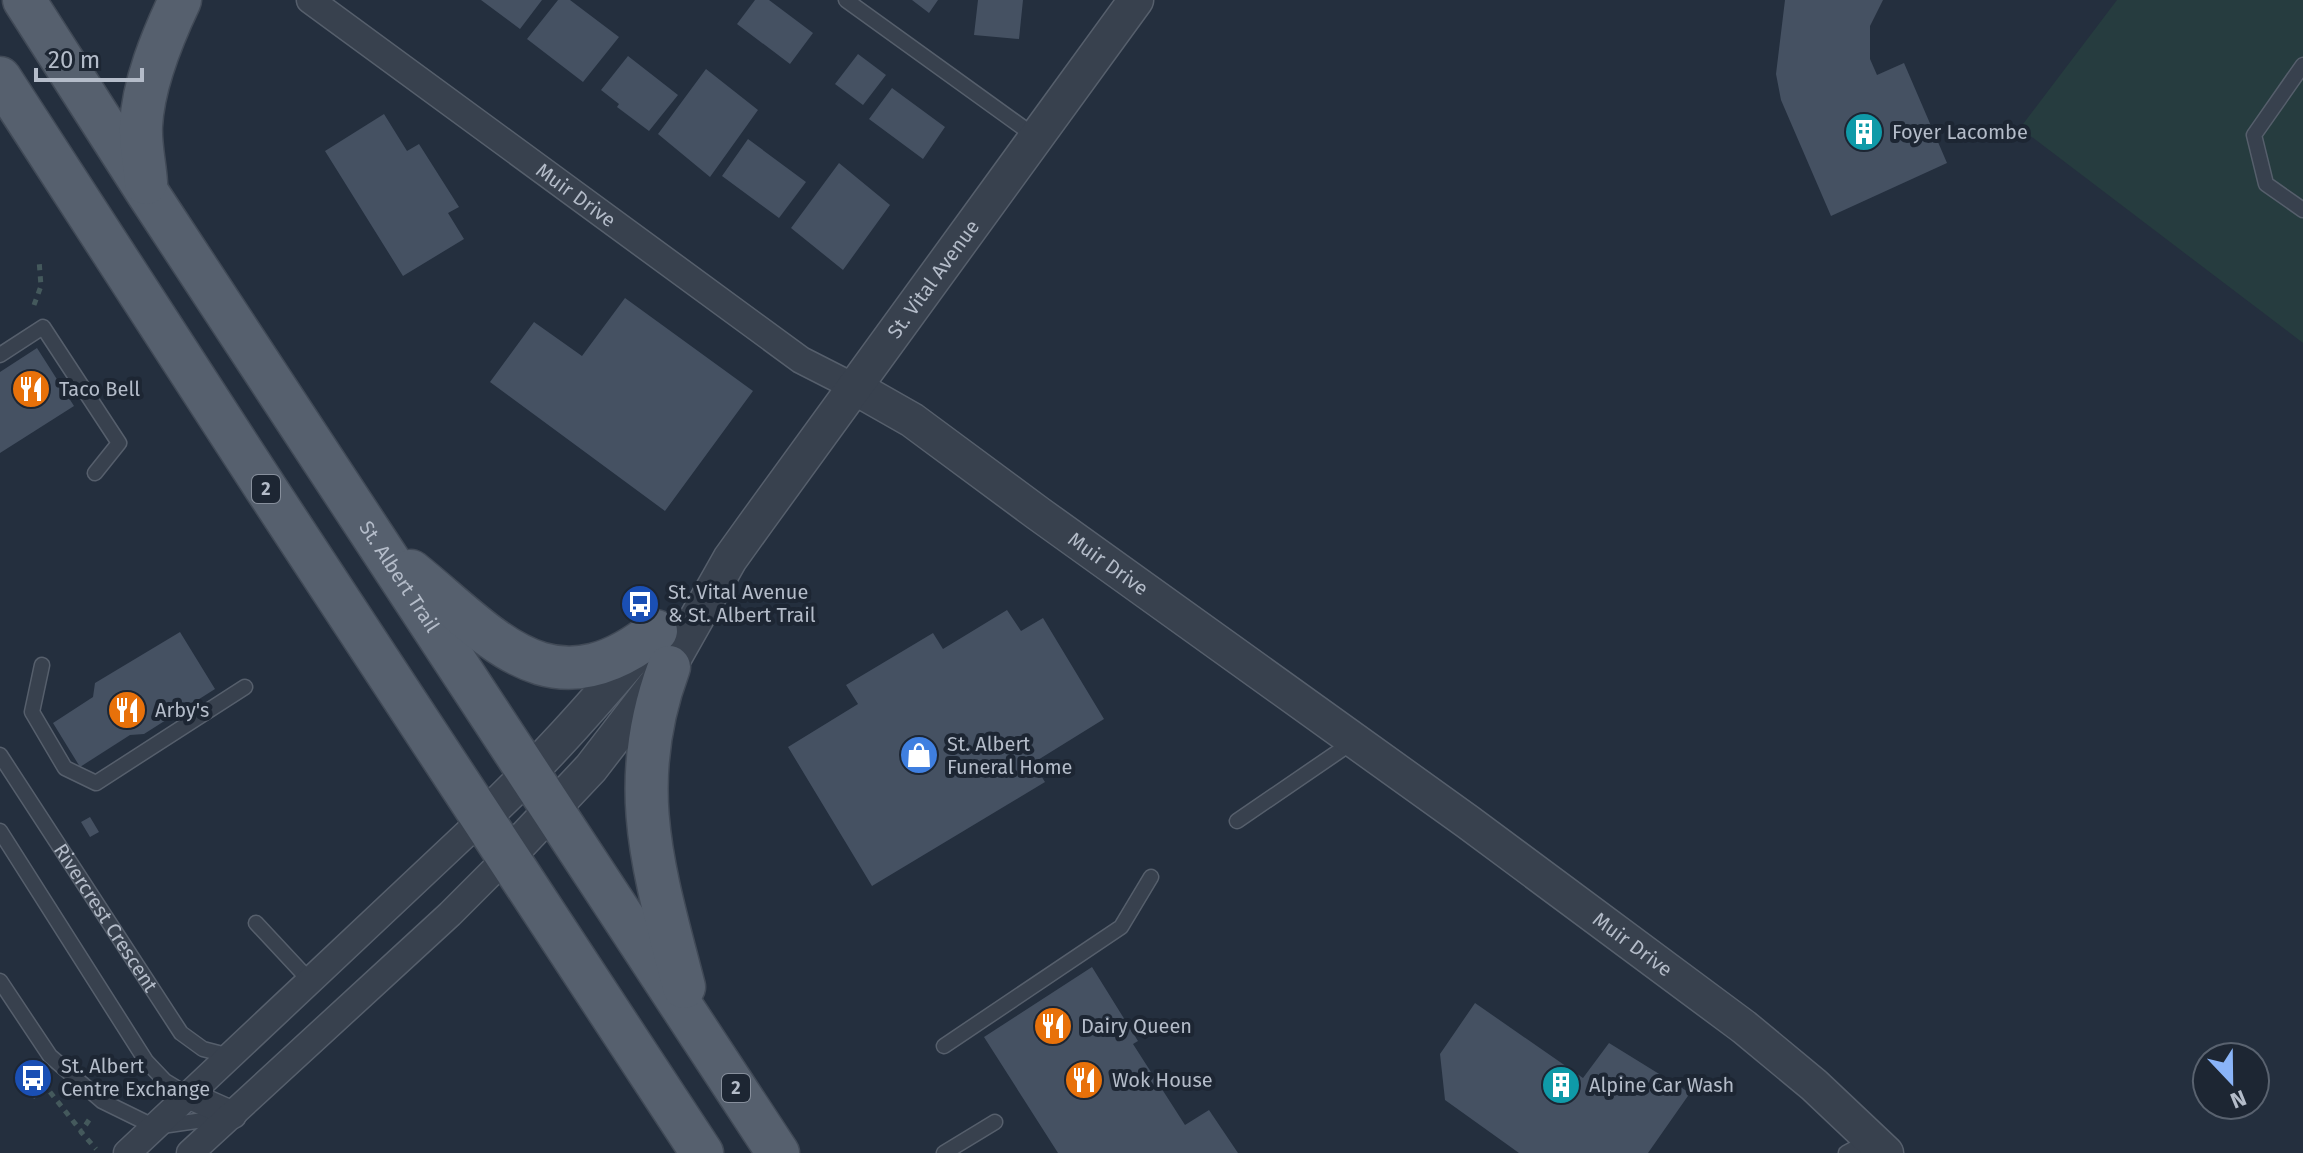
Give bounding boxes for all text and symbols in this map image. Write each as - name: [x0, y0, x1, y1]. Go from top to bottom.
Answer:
- scale bar: [36, 32, 142, 82]
- text: 20 m: [48, 46, 100, 74]
- building icon: Foyer Lacombe: [1843, 111, 1885, 153]
- place label: Foyer Lacombe: [1892, 120, 2028, 144]
- street label: Muir Drive: [532, 158, 621, 232]
- street label: St. Vital Avenue: [882, 215, 984, 343]
- restaurant icon: Taco Bell: [10, 368, 52, 410]
- place label: Taco Bell: [59, 377, 140, 401]
- road number: 2: [252, 475, 280, 503]
- street label: St. Albert Trail: [354, 516, 445, 637]
- street label: Muir Drive: [1064, 527, 1153, 601]
- place label: St. Vital Avenue & St. Albert Trail: [668, 580, 816, 627]
- bus stop icon: St. Vital Avenue & St. Albert Trail: [619, 583, 661, 625]
- restaurant icon: Arby's: [106, 689, 148, 731]
- place label: Arby's: [155, 698, 209, 722]
- place label: St. Albert Funeral Home: [947, 732, 1073, 779]
- shop icon: St. Albert Funeral Home: [898, 734, 940, 776]
- street label: Rivercrest Crescent: [49, 839, 163, 997]
- street label: Muir Drive: [1588, 907, 1677, 982]
- restaurant icon: Dairy Queen: [1032, 1005, 1074, 1047]
- place label: Dairy Queen: [1081, 1014, 1192, 1038]
- north arrow: [2191, 1041, 2271, 1121]
- place label: St. Albert Centre Exchange: [61, 1054, 210, 1101]
- bus stop icon: St. Albert Centre Exchange: [12, 1057, 54, 1099]
- restaurant icon: Wok House: [1063, 1059, 1105, 1101]
- building icon: Alpine Car Wash: [1540, 1064, 1582, 1106]
- place label: Wok House: [1112, 1068, 1213, 1092]
- place label: Alpine Car Wash: [1589, 1073, 1734, 1097]
- road number: 2: [722, 1074, 750, 1102]
- text: N: [2226, 1084, 2250, 1114]

